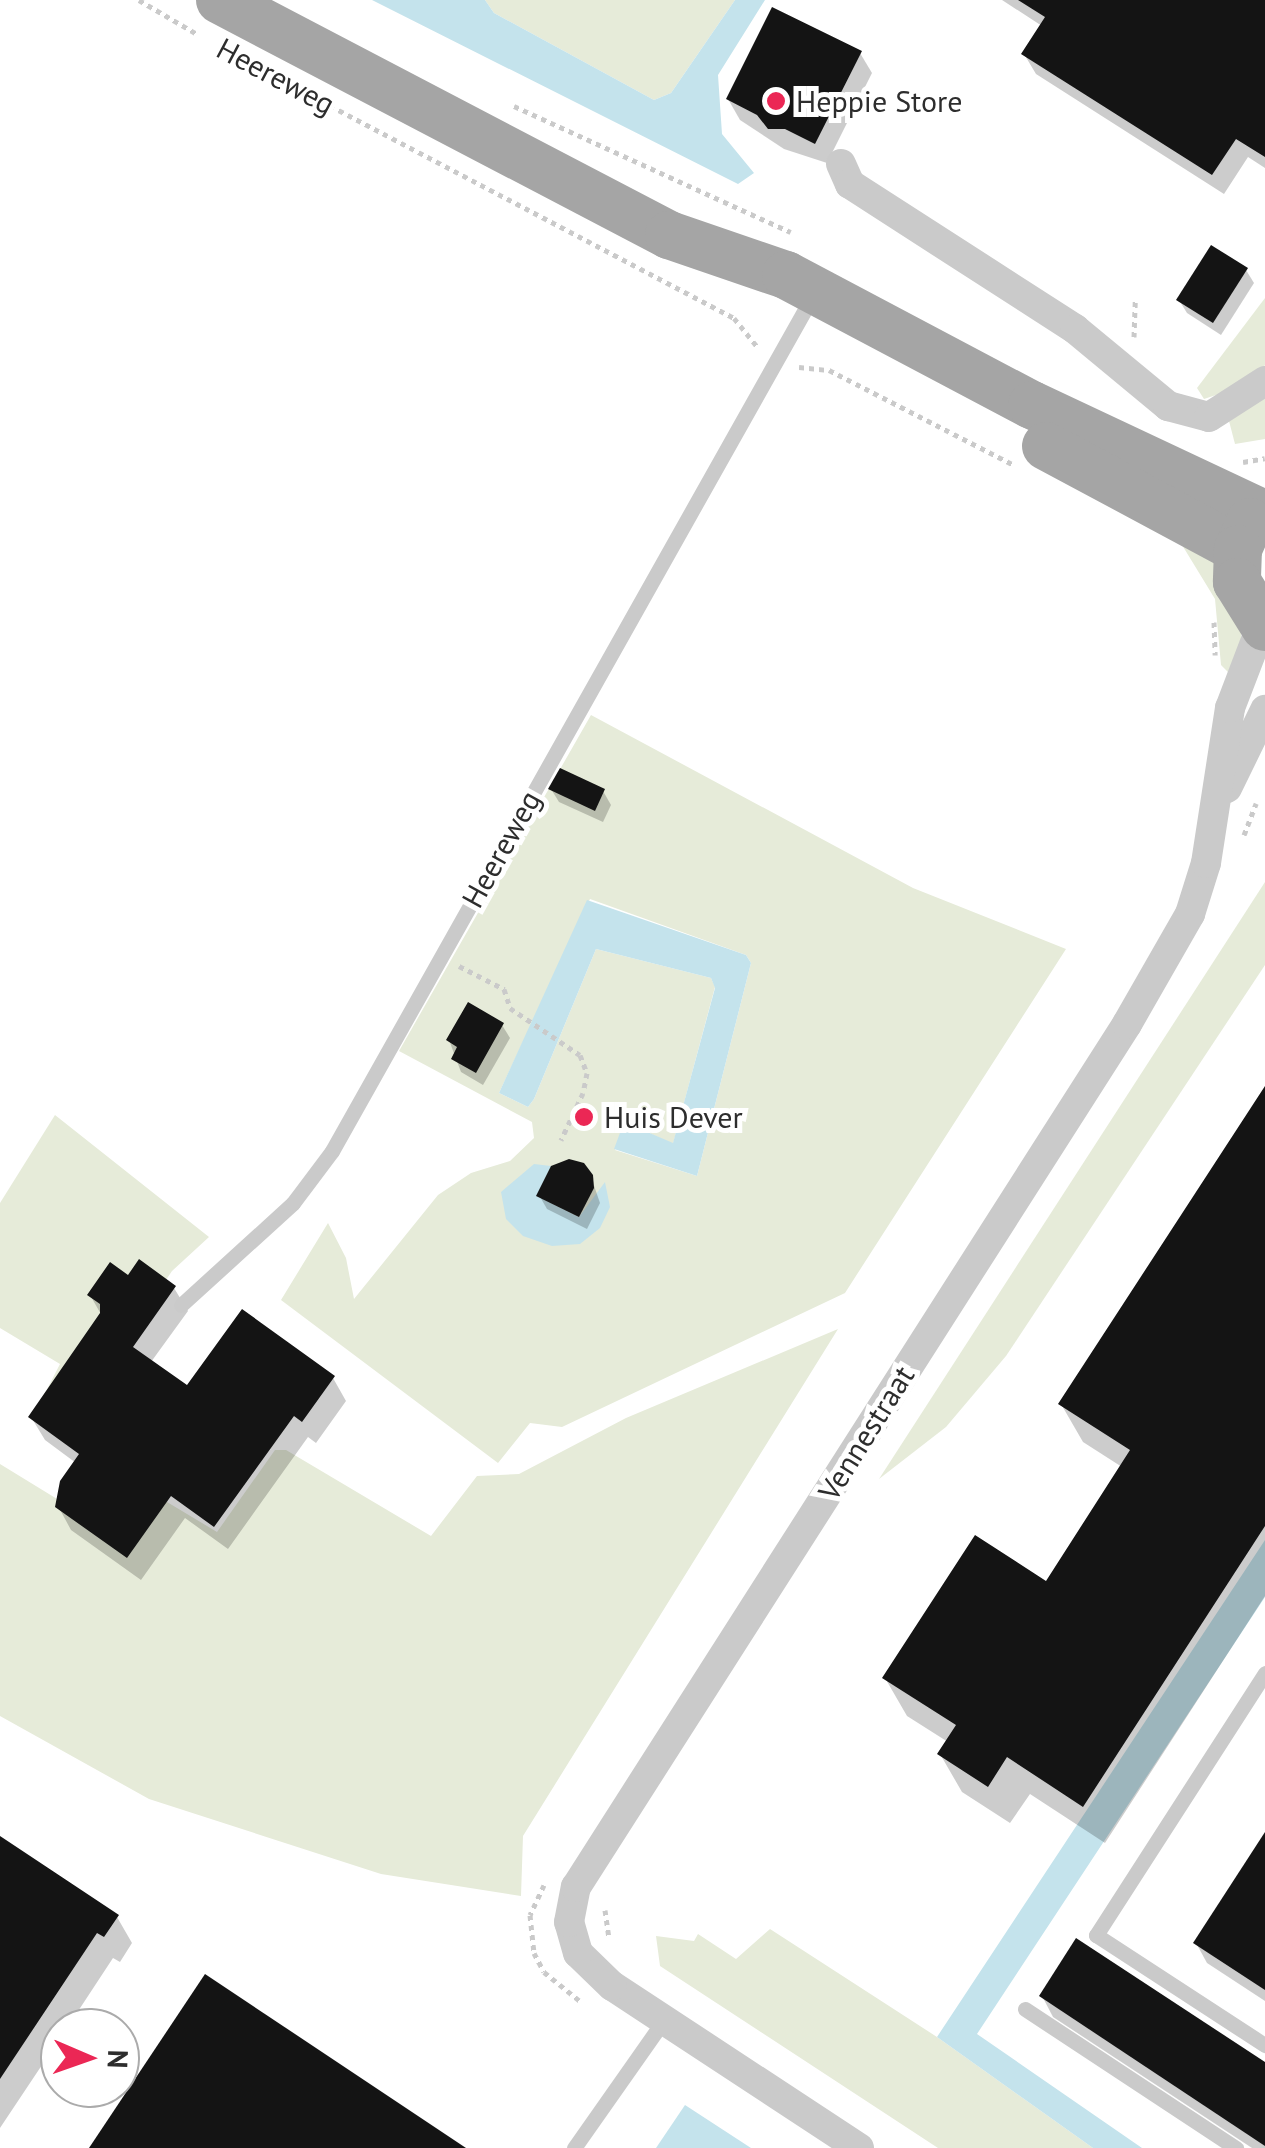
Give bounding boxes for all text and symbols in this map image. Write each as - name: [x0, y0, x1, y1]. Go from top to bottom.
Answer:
- street label: Heereweg: [211, 30, 341, 122]
- place label: Heppie Store: [796, 83, 962, 119]
- marker: Heppie Store: [765, 90, 787, 112]
- street label: Heereweg: [454, 784, 548, 914]
- place label: Huis Dever: [604, 1099, 743, 1135]
- marker: Huis Dever: [573, 1106, 595, 1128]
- street label: Vennestraat: [811, 1359, 921, 1507]
- north arrow: [40, 2008, 140, 2108]
- text: N: [100, 2049, 137, 2069]

